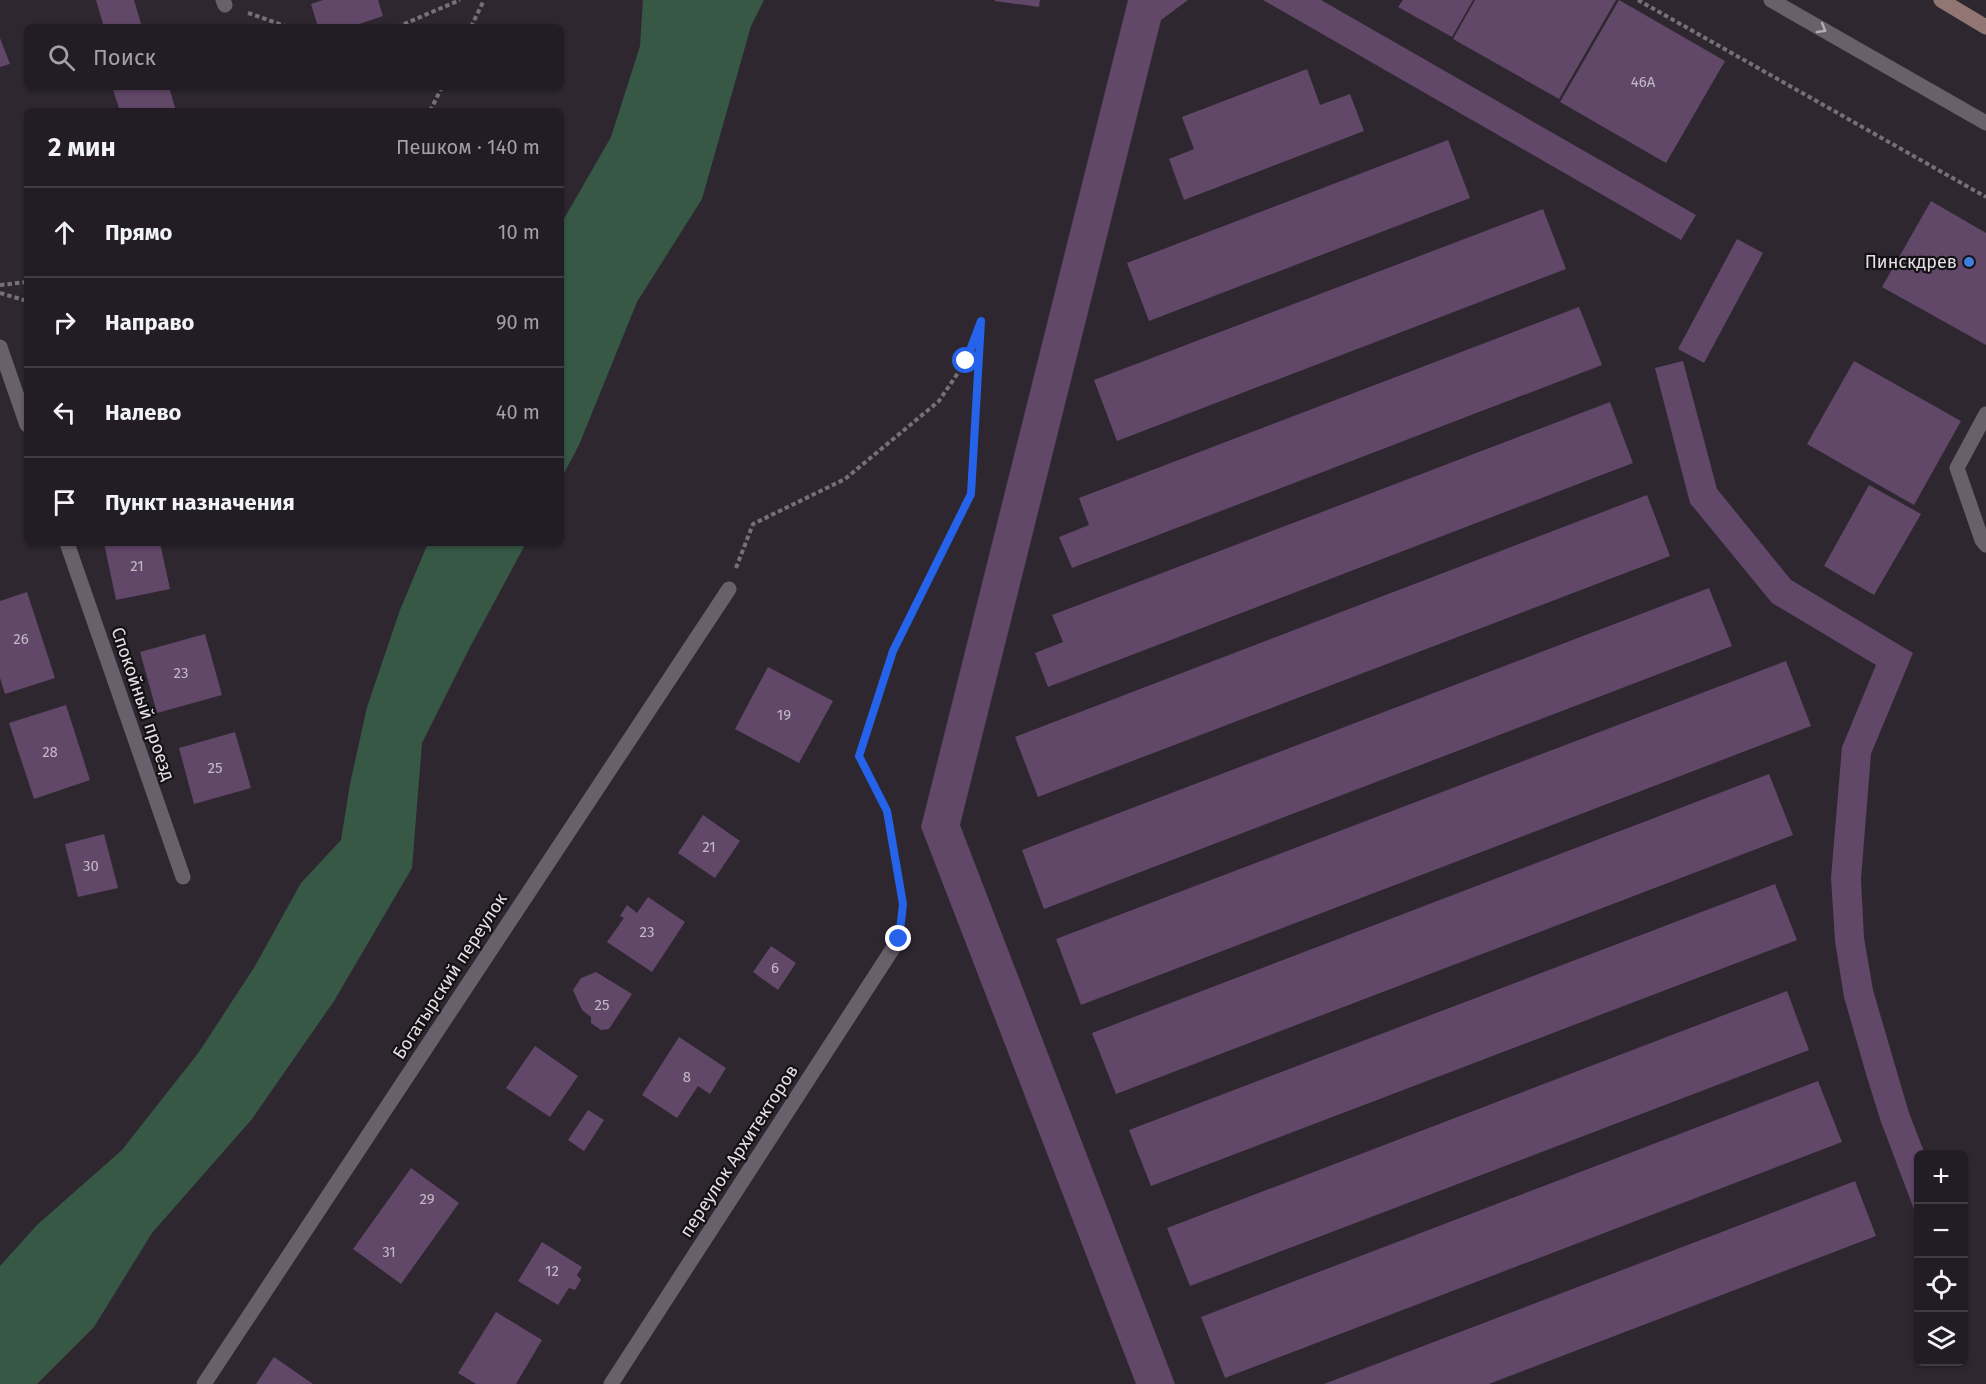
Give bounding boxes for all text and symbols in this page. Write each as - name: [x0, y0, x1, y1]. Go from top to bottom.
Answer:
- one-way arrow: [1816, 22, 1826, 33]
- search box: [24, 24, 564, 90]
- icon: search: [45, 41, 78, 74]
- text: Поиск: [93, 44, 156, 71]
- house number: 46А: [1631, 73, 1656, 91]
- text: 2 мин: [48, 132, 116, 163]
- text: Пешком · 140 m: [396, 135, 540, 159]
- icon: ahead: [48, 216, 81, 249]
- text: Прямо: [105, 219, 172, 246]
- text: 10 m: [498, 220, 540, 244]
- place label: Пинскдрев: [1865, 251, 1957, 273]
- marker: Пинскдрев: [1962, 255, 1976, 269]
- icon: right: [48, 306, 81, 339]
- text: Направо: [105, 309, 194, 336]
- text: 90 m: [496, 310, 540, 334]
- route start: [952, 347, 978, 373]
- icon: left: [48, 396, 81, 429]
- text: Налево: [105, 399, 181, 426]
- text: 40 m: [496, 400, 540, 424]
- icon: arrive: [48, 486, 81, 519]
- text: Пункт назначения: [105, 489, 295, 516]
- house number: 21: [130, 557, 144, 575]
- street label: Спокойный проезд: [106, 624, 180, 784]
- house number: 26: [13, 630, 29, 648]
- house number: 23: [174, 664, 188, 682]
- house number: 19: [777, 706, 791, 724]
- house number: 28: [42, 743, 58, 761]
- house number: 25: [208, 759, 222, 777]
- house number: 21: [702, 838, 716, 856]
- house number: 30: [83, 857, 99, 875]
- street label: Богатырский переулок: [388, 888, 512, 1063]
- house number: 23: [640, 923, 654, 941]
- route end: [885, 925, 911, 951]
- house number: 6: [771, 959, 779, 977]
- house number: 25: [595, 996, 609, 1014]
- street label: переулок Архитекторов: [675, 1061, 803, 1241]
- house number: 8: [683, 1068, 691, 1086]
- map controls: [1914, 1150, 1968, 1366]
- button: +: [1914, 1150, 1968, 1204]
- house number: 29: [419, 1190, 435, 1208]
- button: −: [1914, 1204, 1968, 1258]
- house number: 31: [382, 1243, 396, 1261]
- button: locate: [1914, 1258, 1968, 1312]
- house number: 12: [545, 1262, 559, 1280]
- button: layers: [1914, 1312, 1968, 1366]

